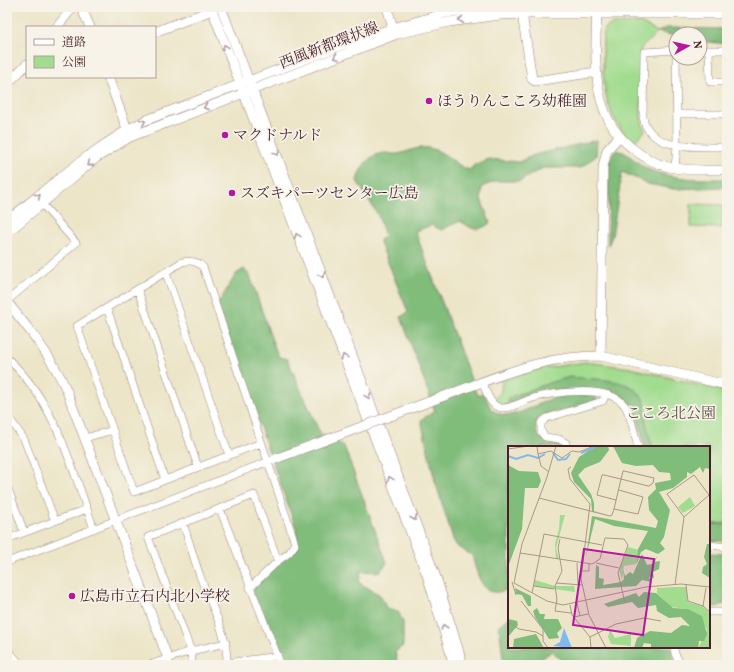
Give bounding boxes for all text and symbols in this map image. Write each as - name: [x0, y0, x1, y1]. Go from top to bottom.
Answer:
- one-way arrow: [457, 15, 464, 24]
- street label: 西風新都環状線: [277, 18, 382, 75]
- legend: [26, 26, 156, 78]
- north arrow: [668, 26, 708, 66]
- text: 道路: [62, 35, 86, 51]
- text: N: [688, 40, 704, 50]
- one-way arrow: [222, 44, 230, 51]
- one-way arrow: [333, 52, 341, 60]
- text: 公園: [62, 55, 86, 71]
- place label: ほうりんこころ幼稚園: [437, 92, 587, 113]
- marker: ほうりんこころ幼稚園: [424, 96, 434, 106]
- one-way arrow: [202, 103, 209, 111]
- one-way arrow: [139, 119, 147, 127]
- place label: マクドナルド: [233, 126, 322, 147]
- marker: マクドナルド: [220, 130, 230, 140]
- one-way arrow: [272, 149, 280, 156]
- one-way arrow: [87, 160, 94, 167]
- place label: スズキパーツセンター広島: [240, 184, 419, 205]
- marker: スズキパーツセンター広島: [227, 188, 237, 198]
- one-way arrow: [33, 194, 40, 201]
- one-way arrow: [294, 233, 302, 240]
- one-way arrow: [317, 271, 325, 278]
- one-way arrow: [341, 354, 349, 361]
- one-way arrow: [363, 393, 372, 400]
- park label: こころ北公園: [626, 404, 716, 425]
- inset map: [508, 446, 710, 648]
- one-way arrow: [387, 475, 395, 482]
- one-way arrow: [409, 514, 417, 521]
- place label: 広島市立石内北小学校: [80, 587, 230, 608]
- marker: 広島市立石内北小学校: [67, 591, 77, 601]
- one-way arrow: [440, 624, 449, 631]

